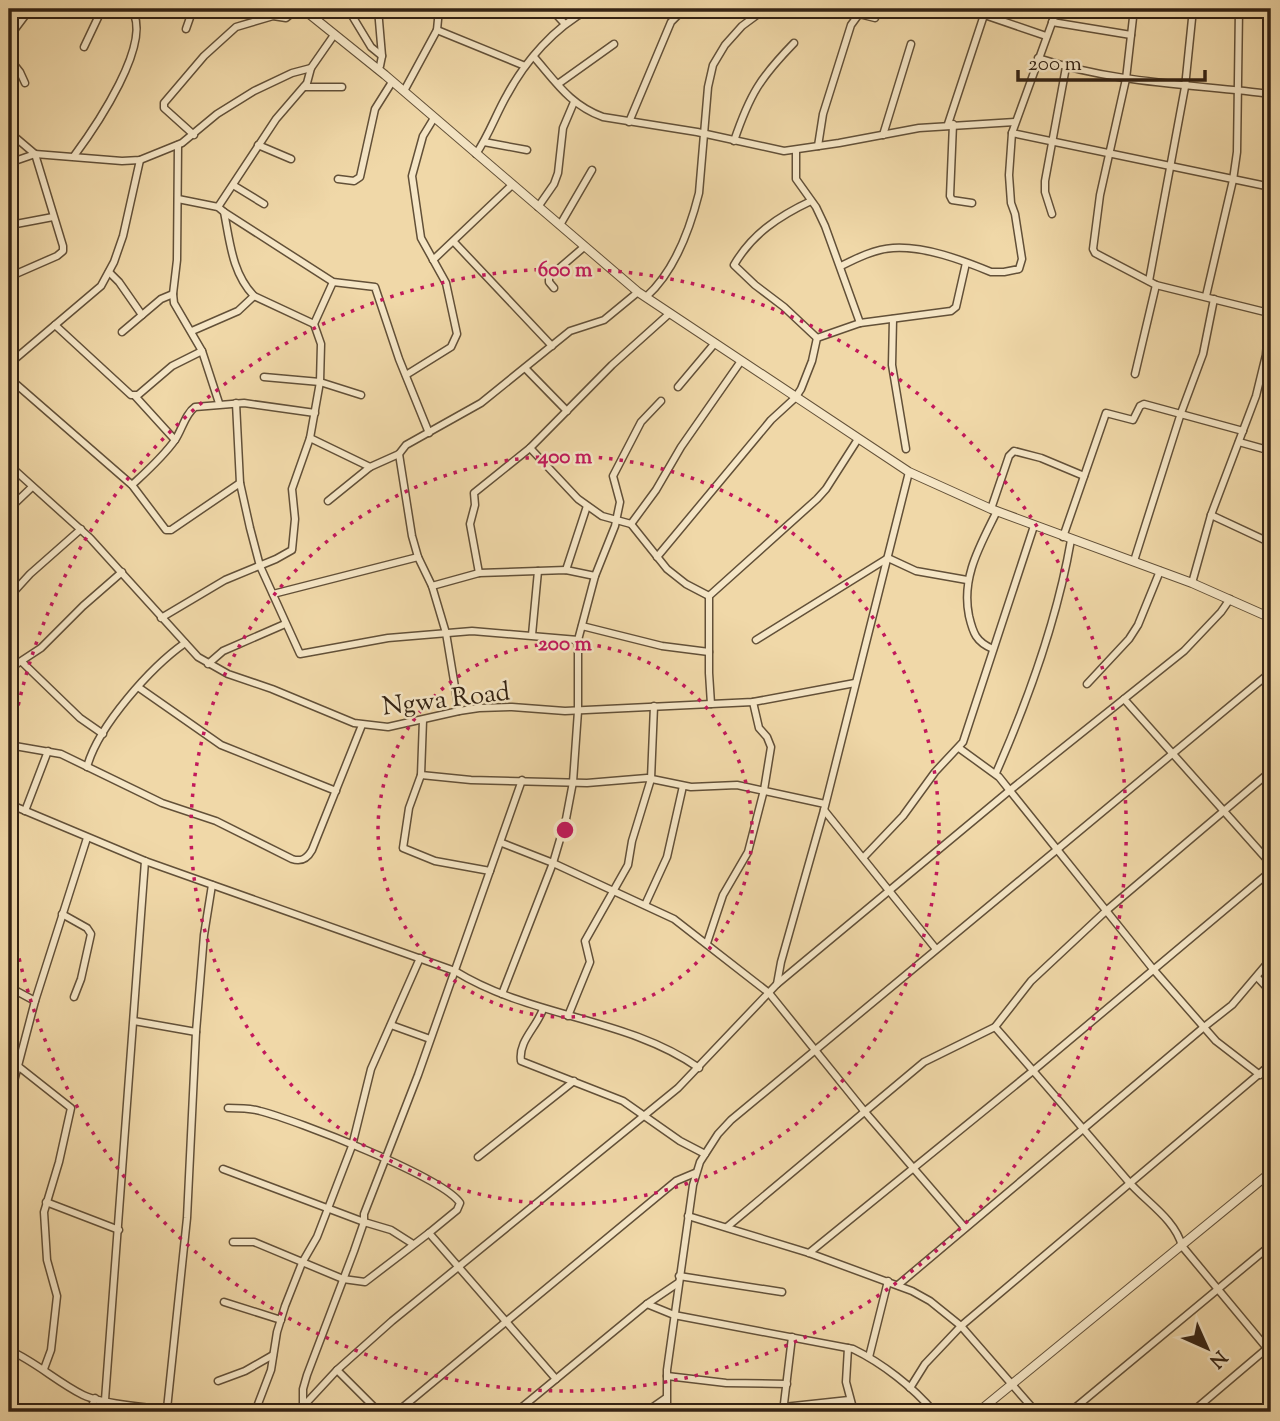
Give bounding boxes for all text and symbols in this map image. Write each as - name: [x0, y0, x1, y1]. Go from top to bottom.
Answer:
- scale bar: [1018, 38, 1205, 82]
- text: 200 m: [1028, 50, 1082, 80]
- text: 600 m: [538, 256, 593, 286]
- text: 400 m: [537, 443, 593, 473]
- text: 200 m: [538, 630, 593, 660]
- street label: Ngwa Road: [380, 674, 513, 727]
- centre of rings: [553, 818, 577, 842]
- north arrow: [1172, 1312, 1242, 1382]
- text: N: [1202, 1343, 1232, 1373]

